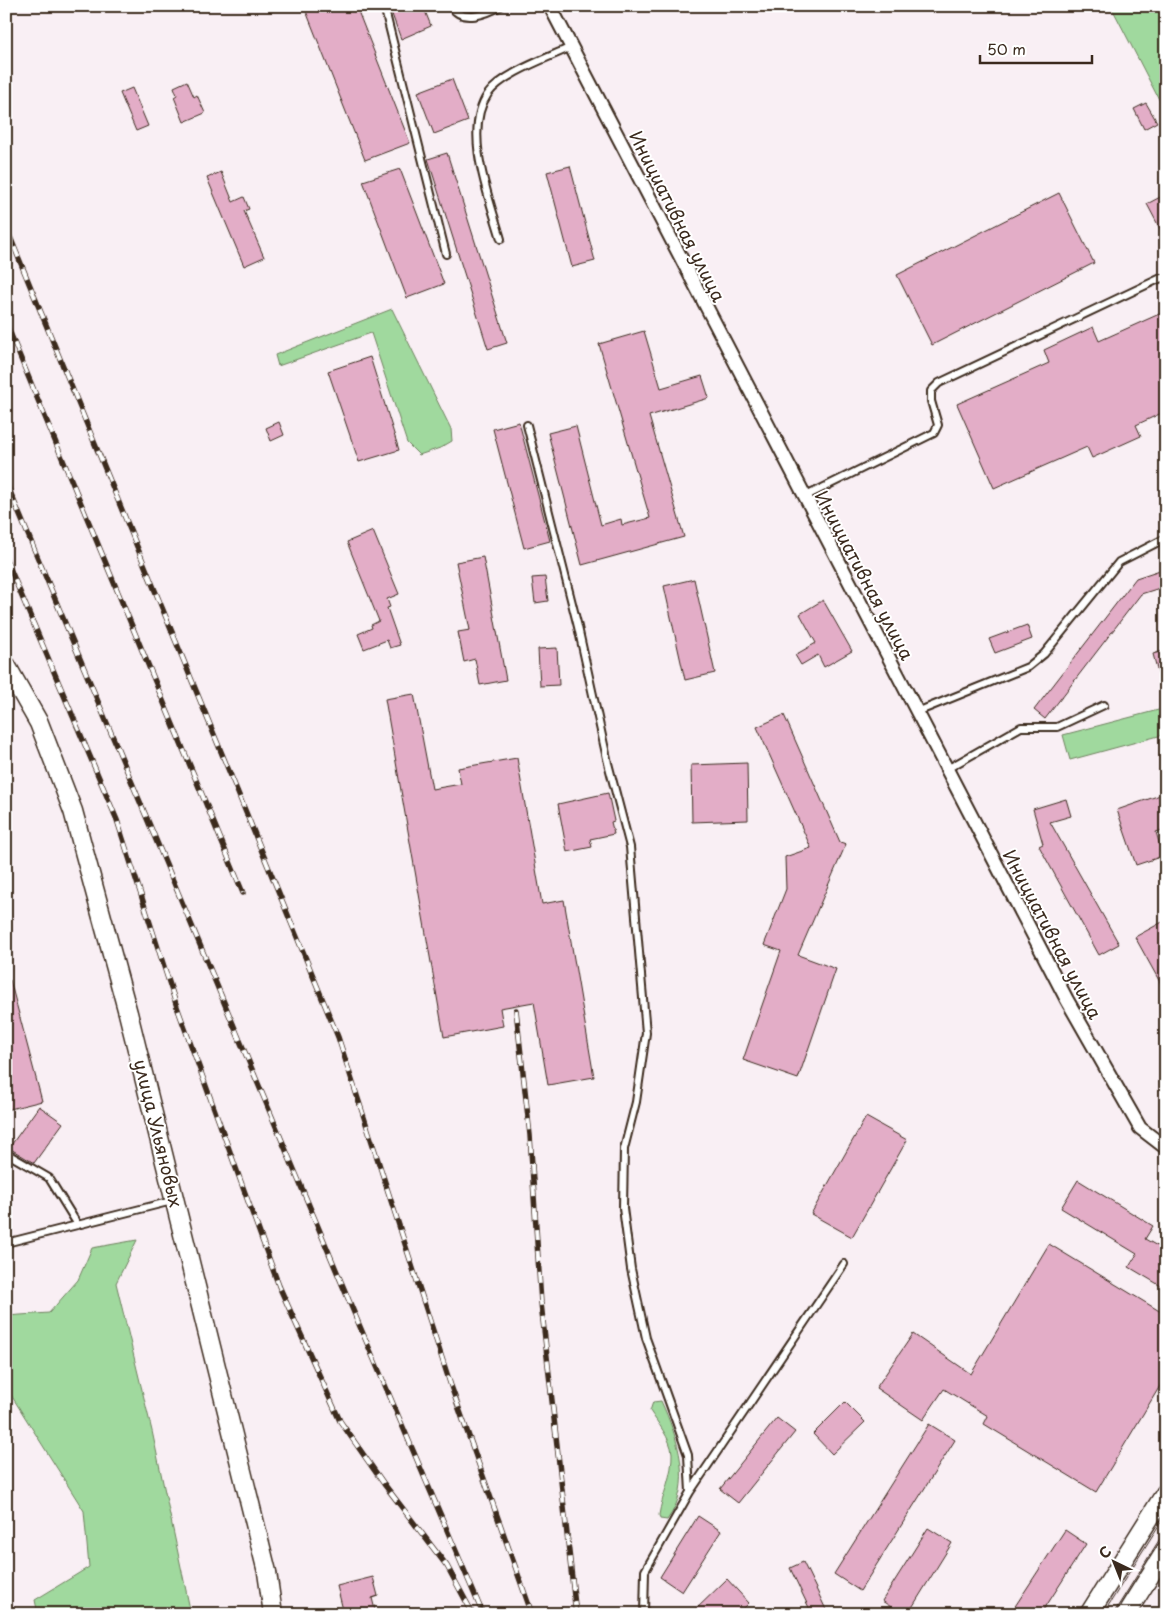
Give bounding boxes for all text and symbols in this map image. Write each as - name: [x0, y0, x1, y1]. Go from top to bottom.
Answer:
- scale bar: [980, 32, 1092, 64]
- text: 50 m: [987, 37, 1026, 60]
- street label: Инициативная улица: [623, 126, 733, 307]
- street label: Инициативная улица: [809, 485, 922, 665]
- street label: Инициативная улица: [997, 844, 1110, 1024]
- street label: улица Ульяновых: [128, 1056, 190, 1210]
- north arrow: [1090, 1538, 1140, 1588]
- text: С: [1094, 1541, 1116, 1563]

